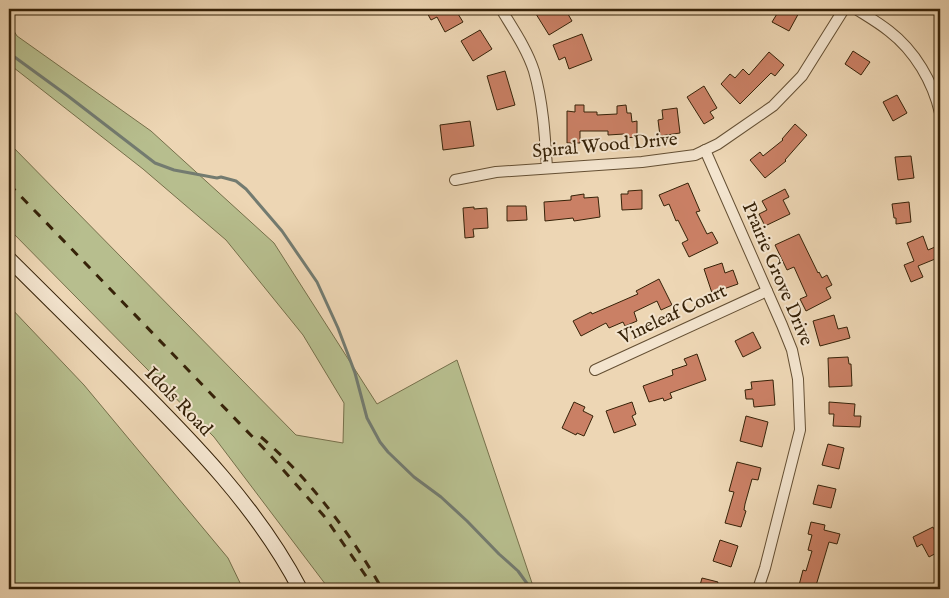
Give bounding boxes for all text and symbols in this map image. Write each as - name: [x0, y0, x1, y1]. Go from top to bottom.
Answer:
- street label: Spiral Wood Drive: [531, 128, 679, 164]
- street label: Prairie Grove Drive: [736, 199, 818, 350]
- street label: Vineleaf Court: [614, 279, 731, 351]
- street label: Idols Road: [139, 362, 218, 442]

